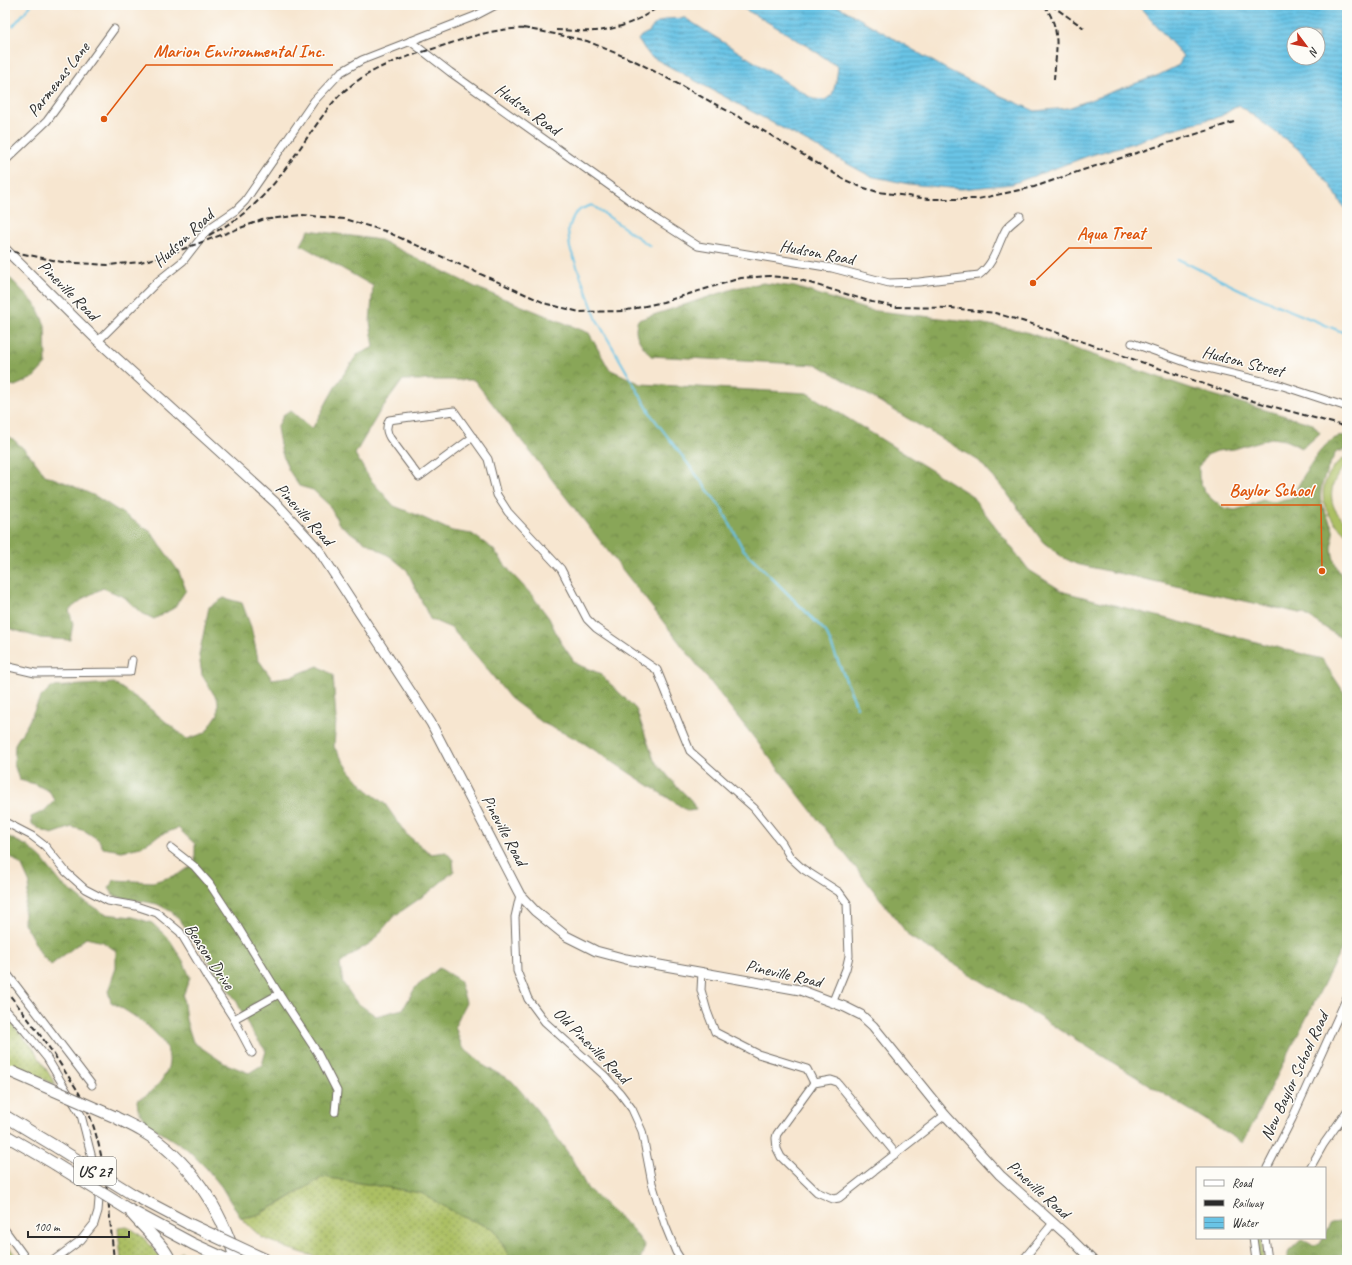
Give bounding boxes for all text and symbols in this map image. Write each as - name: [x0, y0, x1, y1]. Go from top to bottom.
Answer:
- north arrow: [1286, 26, 1326, 66]
- callout: Marion Environmental Inc.: [146, 35, 333, 65]
- street label: Parmenas Lane: [23, 37, 95, 121]
- text: Marion Environmental Inc.: [153, 40, 325, 62]
- text: N: [1306, 45, 1322, 60]
- street label: Hudson Road: [491, 79, 566, 141]
- street label: Hudson Road: [149, 203, 220, 272]
- callout: Aqua Treat: [1069, 218, 1152, 248]
- text: Aqua Treat: [1077, 222, 1148, 244]
- street label: Hudson Road: [778, 235, 858, 270]
- street label: Pineville Road: [34, 256, 106, 327]
- street label: Hudson Street: [1200, 341, 1288, 382]
- callout: Baylor School: [1221, 475, 1321, 505]
- street label: Pineville Road: [271, 479, 340, 553]
- text: Baylor School: [1229, 479, 1317, 501]
- street label: Pineville Road: [477, 791, 534, 872]
- street label: Beason Drive: [180, 919, 240, 995]
- street label: Pineville Road: [744, 955, 827, 993]
- street label: Old Pineville Road: [549, 1003, 636, 1090]
- street label: New Baylor School Road: [1256, 1006, 1335, 1144]
- street label: Pineville Road: [1003, 1156, 1077, 1225]
- road number: US 27: [74, 1157, 116, 1185]
- legend: [1196, 1167, 1326, 1239]
- text: Road: [1232, 1175, 1254, 1191]
- text: Railway: [1232, 1195, 1264, 1211]
- scale bar: [28, 1213, 129, 1239]
- text: Water: [1232, 1215, 1260, 1231]
- text: 100 m: [34, 1219, 61, 1235]

